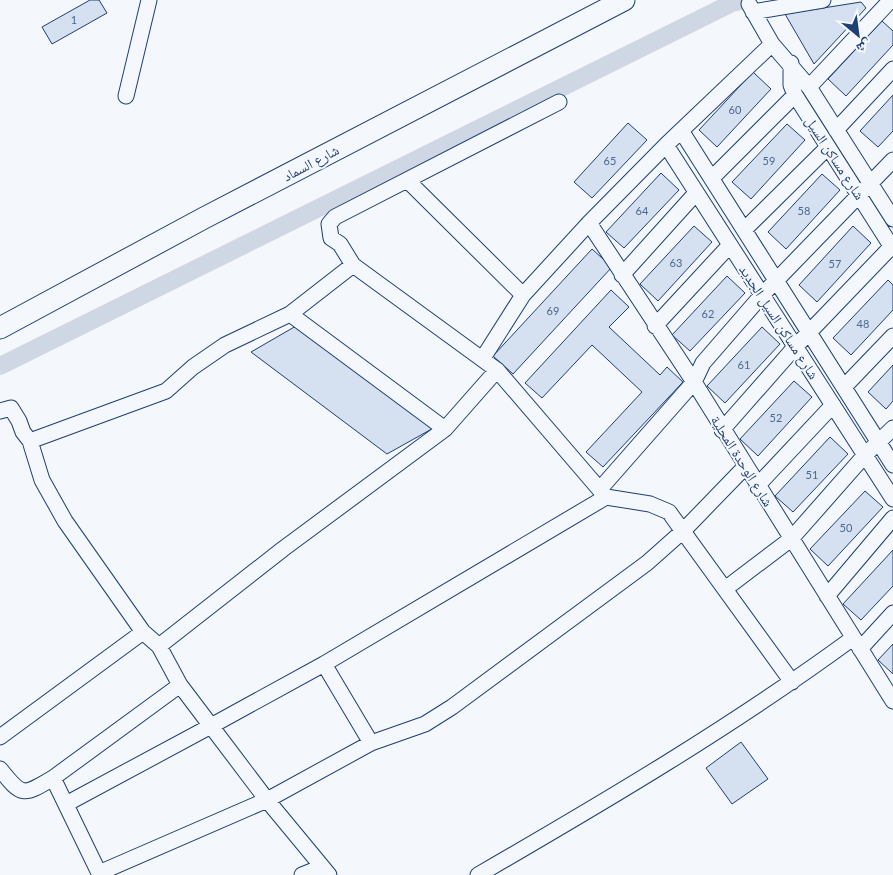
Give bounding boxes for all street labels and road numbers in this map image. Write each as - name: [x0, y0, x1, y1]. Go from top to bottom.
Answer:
- street label: شارع مساكن السيل: [801, 113, 869, 204]
- street label: شارع السماد: [280, 141, 343, 186]
- street label: شارع مساكن السيل الجديد: [734, 261, 823, 383]
- street label: شارع الوحدة المحلية: [706, 412, 777, 510]

